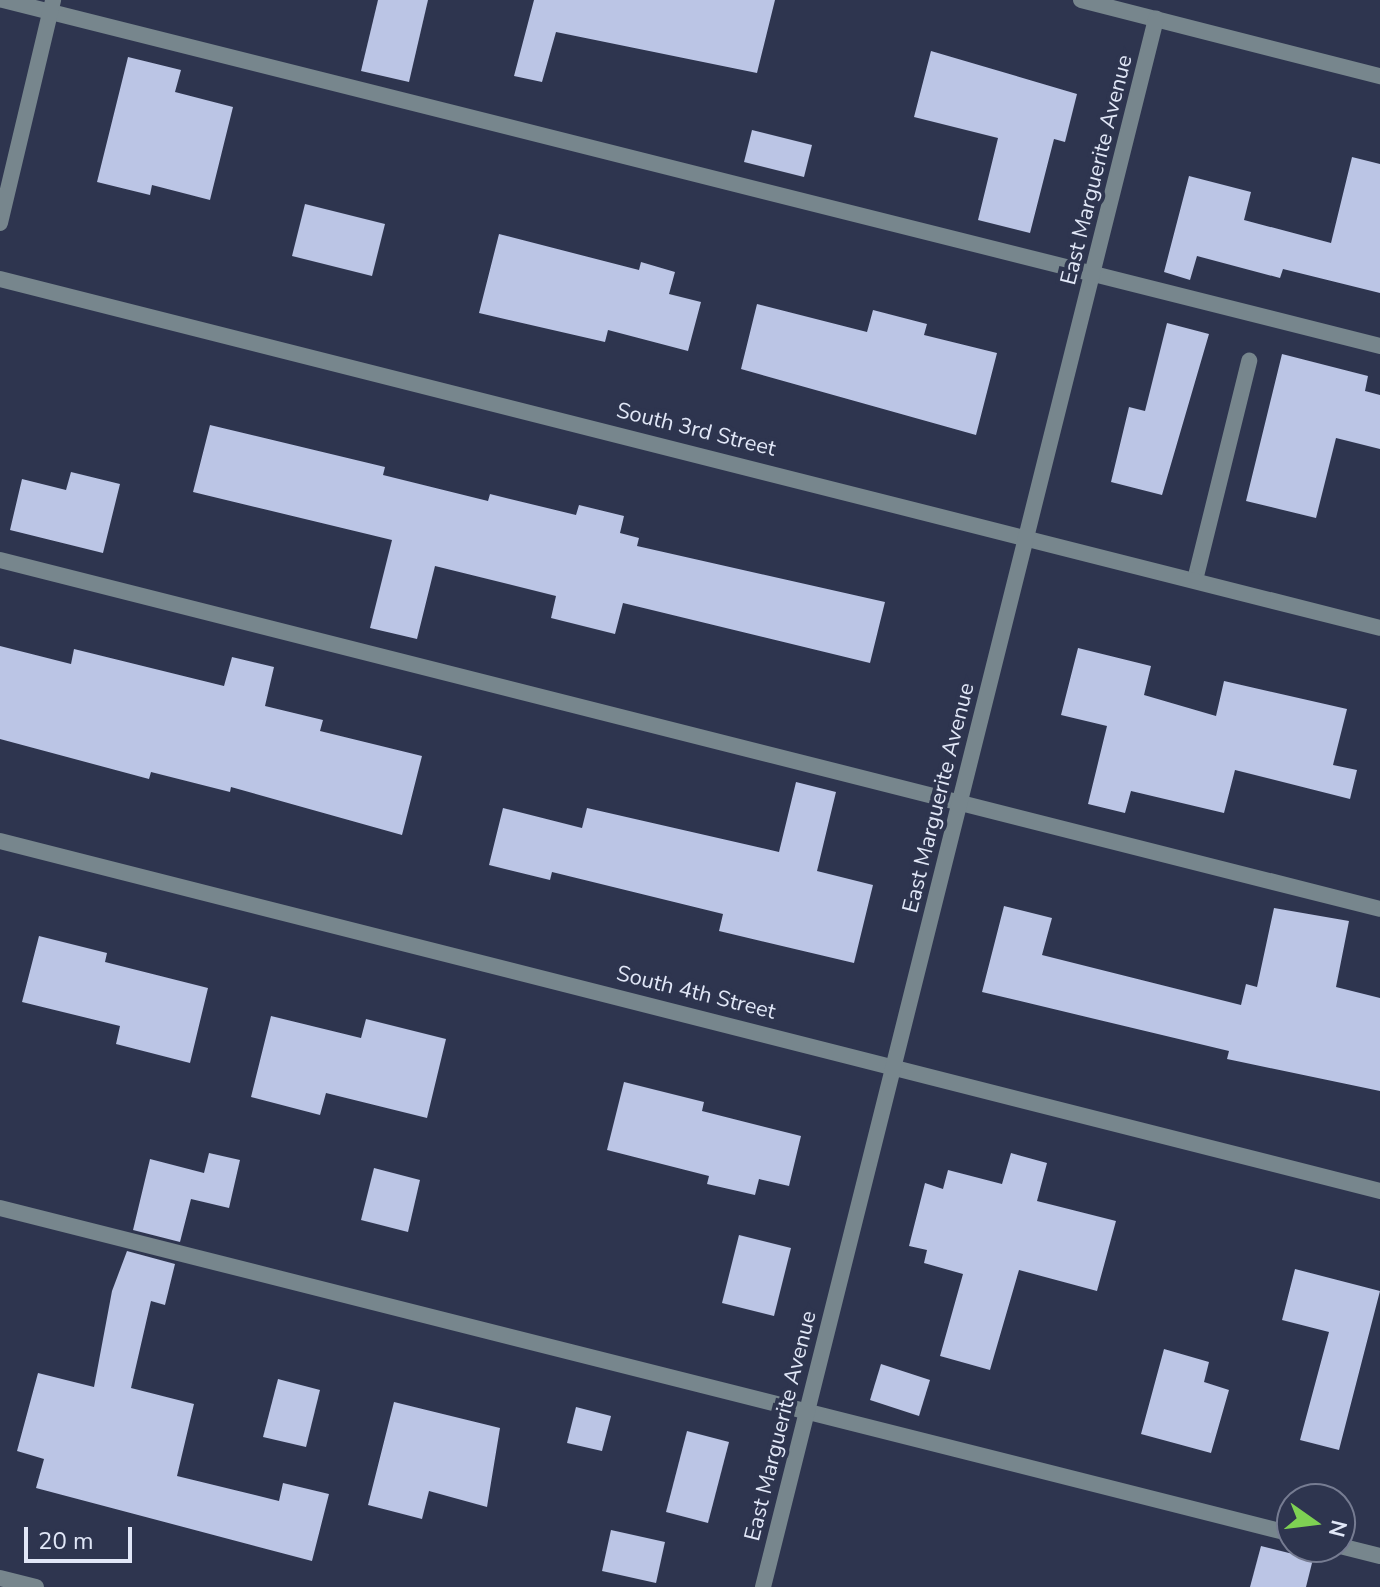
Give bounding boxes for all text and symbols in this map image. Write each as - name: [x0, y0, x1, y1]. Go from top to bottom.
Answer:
- street label: East Marguerite Avenue: [1056, 52, 1138, 288]
- street label: South 3rd Street: [614, 397, 778, 463]
- street label: East Marguerite Avenue: [898, 680, 980, 916]
- street label: South 4th Street: [614, 960, 778, 1026]
- street label: East Marguerite Avenue: [740, 1308, 822, 1544]
- north arrow: [1276, 1483, 1356, 1563]
- scale bar: [28, 1511, 136, 1561]
- text: N: [1321, 1517, 1354, 1540]
- text: 20 m: [38, 1525, 94, 1557]

